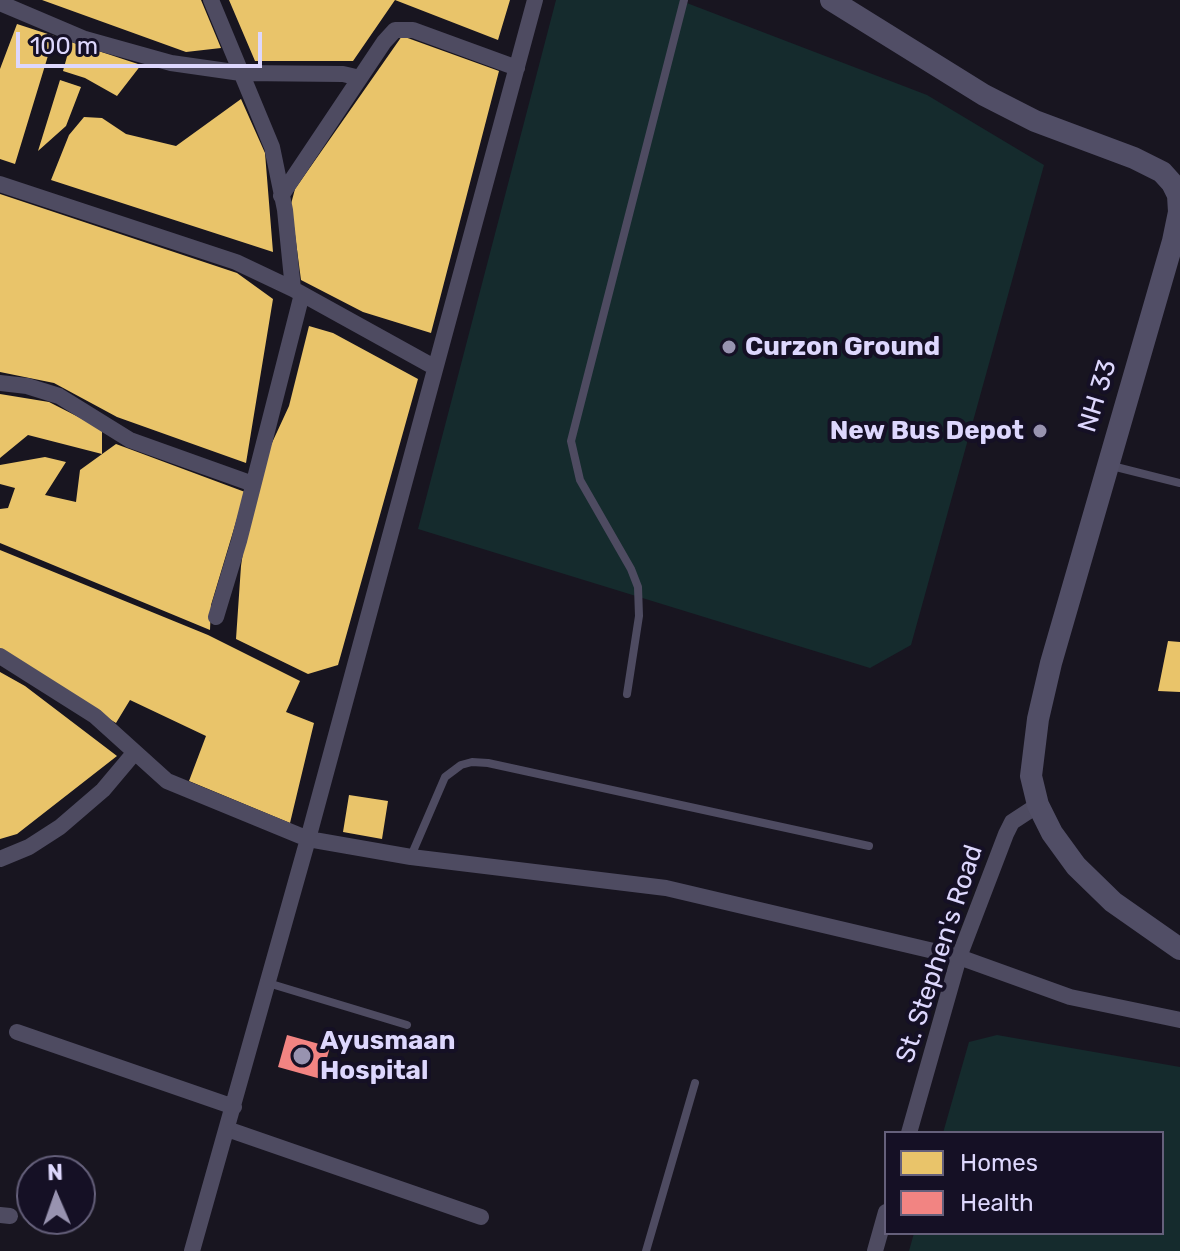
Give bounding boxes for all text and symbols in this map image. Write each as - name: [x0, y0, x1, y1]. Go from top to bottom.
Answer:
- scale bar: [20, 16, 266, 66]
- text: 100 m: [30, 32, 98, 60]
- place label: Curzon Ground: [745, 331, 940, 363]
- marker: Curzon Ground: [720, 338, 738, 356]
- street label: NH 33: [1072, 356, 1124, 436]
- place label: New Bus Depot: [830, 415, 1024, 447]
- marker: New Bus Depot: [1031, 422, 1049, 440]
- street label: St. Stephen's Road: [890, 841, 990, 1067]
- place label: Ayusmaan Hospital: [320, 1025, 455, 1086]
- marker: Ayusmaan Hospital: [291, 1045, 313, 1067]
- legend: [884, 1131, 1164, 1235]
- text: Homes: [960, 1149, 1038, 1177]
- north arrow: [16, 1155, 96, 1235]
- text: N: [47, 1159, 64, 1186]
- text: Health: [960, 1189, 1034, 1217]

